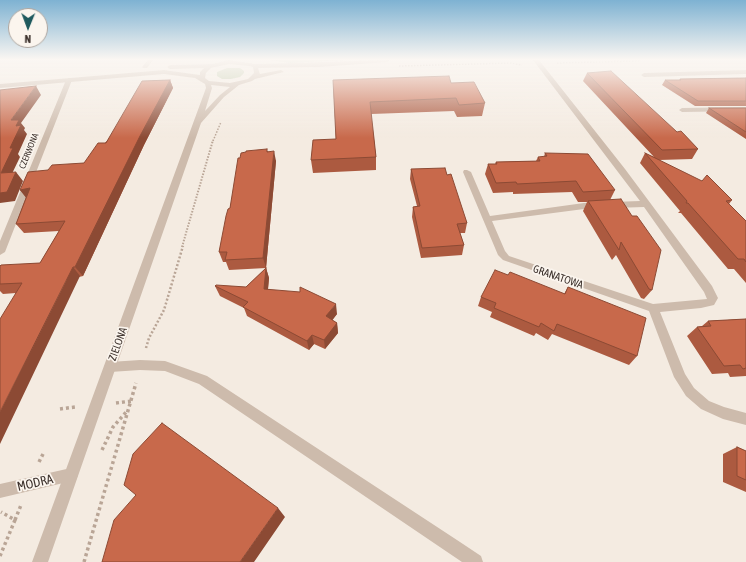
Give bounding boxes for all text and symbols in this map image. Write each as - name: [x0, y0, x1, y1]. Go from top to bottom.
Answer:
- north arrow: [8, 8, 48, 48]
- text: N: [24, 33, 31, 45]
- street label: CZERWONA: [17, 131, 41, 171]
- street label: GRANATOWA: [531, 262, 585, 292]
- street label: ZIELONA: [106, 325, 130, 363]
- street label: MODRA: [15, 471, 55, 495]

